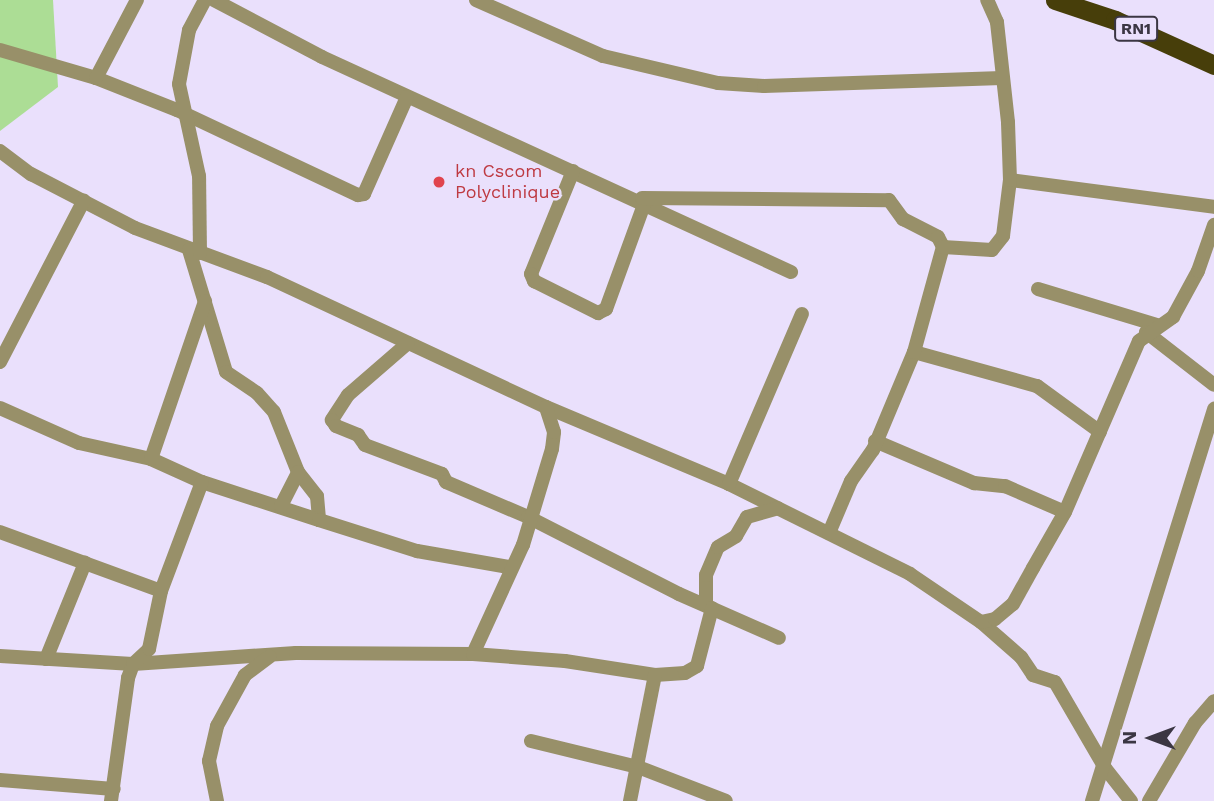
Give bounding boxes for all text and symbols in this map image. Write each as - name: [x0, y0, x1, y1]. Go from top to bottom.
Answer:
- road number: RN1: [1113, 17, 1159, 42]
- place label: kn Cscom Polyclinique: [455, 161, 560, 204]
- marker: kn Cscom Polyclinique: [429, 172, 449, 192]
- north arrow: [1116, 703, 1186, 773]
- text: N: [1118, 731, 1141, 745]

